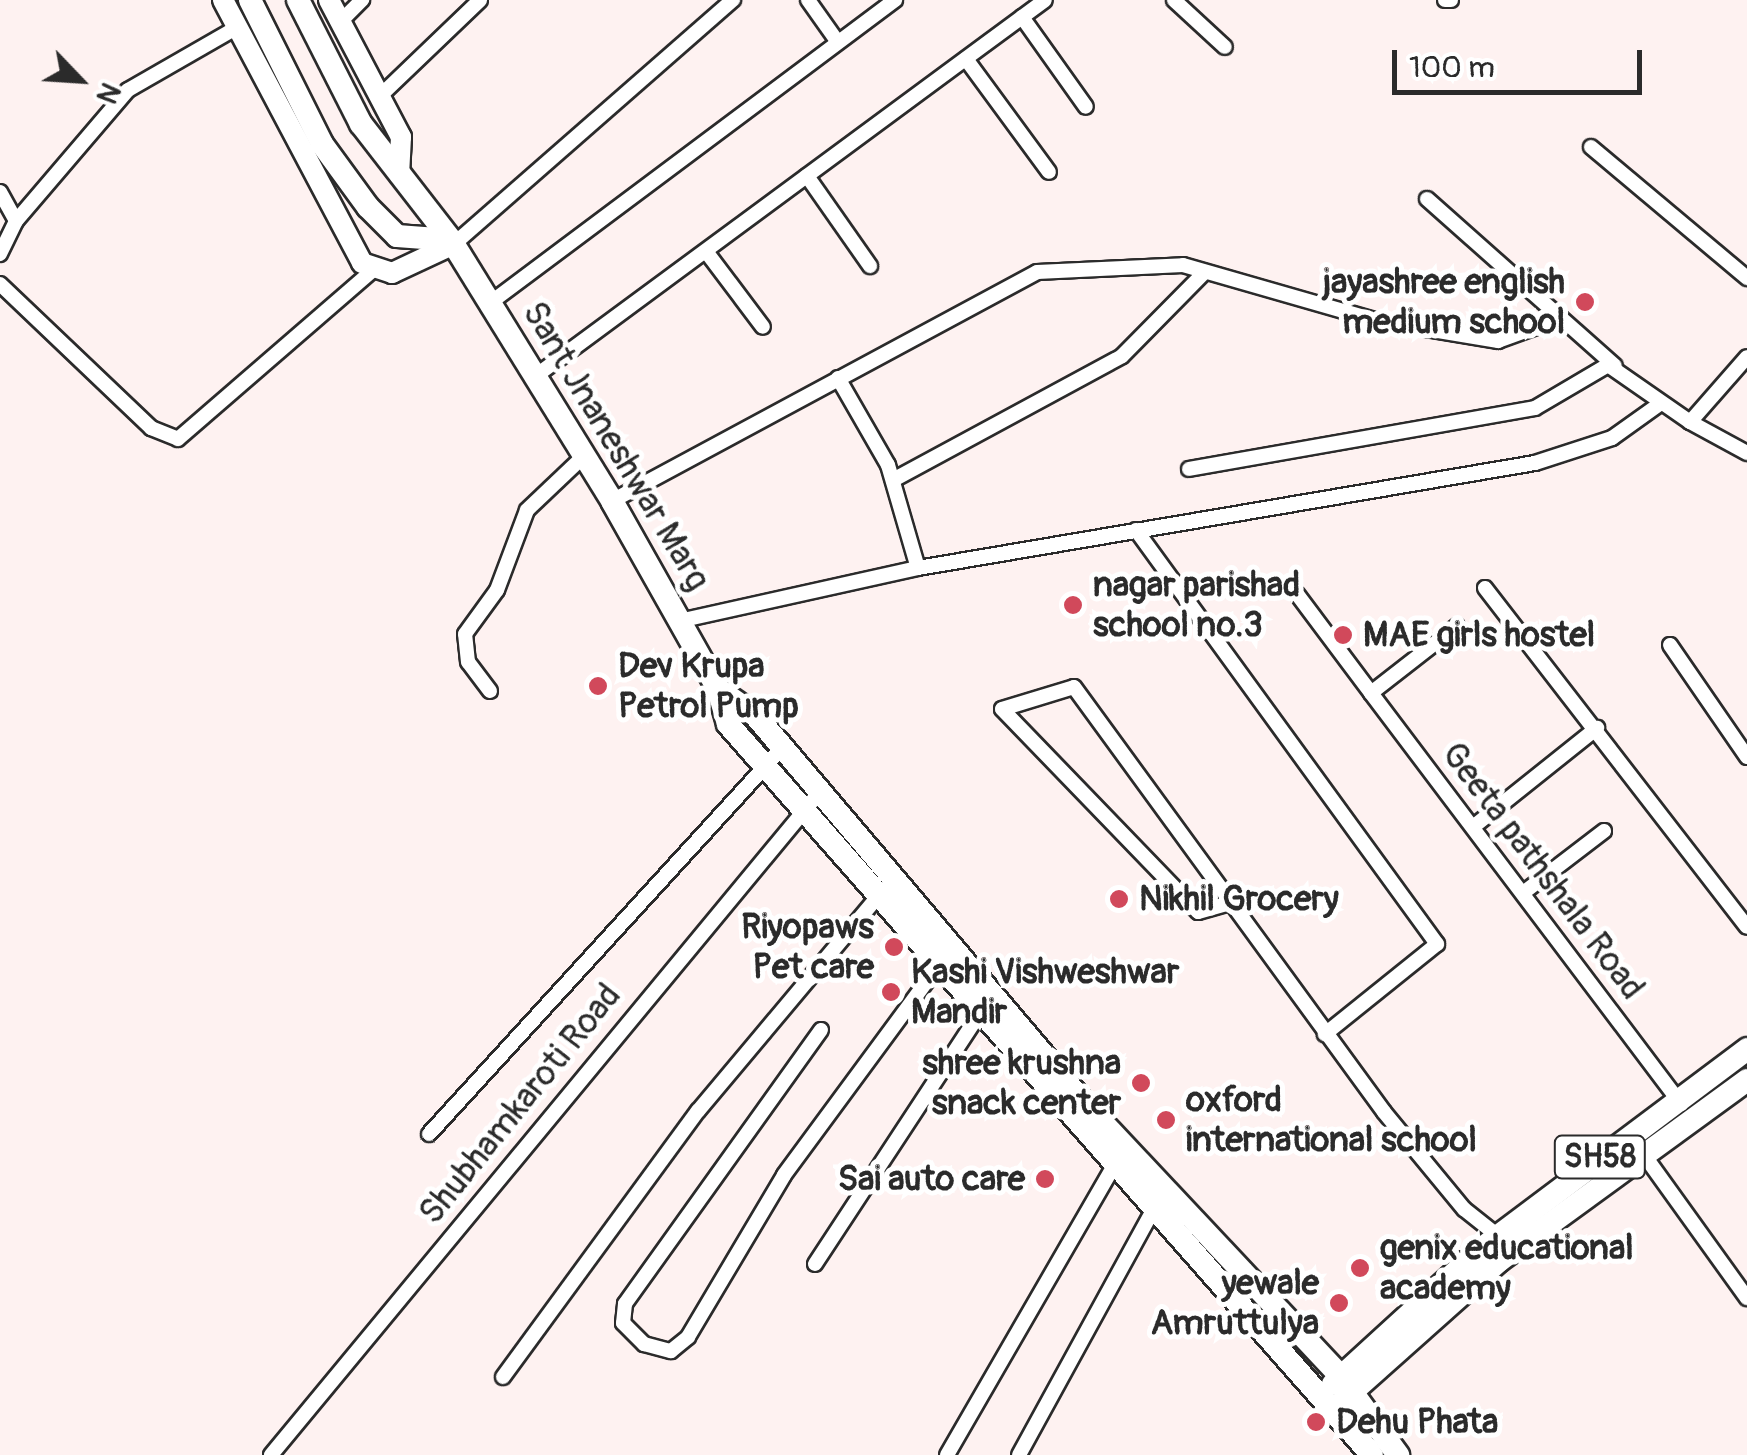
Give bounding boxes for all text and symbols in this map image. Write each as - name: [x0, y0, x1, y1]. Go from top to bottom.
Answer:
- north arrow: [30, 30, 130, 130]
- scale bar: [1397, 30, 1647, 92]
- text: 100 m: [1409, 49, 1495, 86]
- text: N: [88, 77, 128, 109]
- place label: jayashree english medium school: [1323, 261, 1565, 343]
- marker: jayashree english medium school: [1574, 291, 1596, 313]
- street label: Sant Jnaneshwar Marg: [513, 294, 719, 598]
- place label: nagar parishad school no.3: [1093, 564, 1300, 646]
- marker: nagar parishad school no.3: [1062, 594, 1084, 616]
- place label: MAE girls hostel: [1363, 614, 1595, 656]
- marker: MAE girls hostel: [1332, 624, 1354, 646]
- place label: Dev Krupa Petrol Pump: [618, 645, 799, 727]
- marker: Dev Krupa Petrol Pump: [587, 675, 609, 697]
- street label: Geeta pathshala Road: [1433, 734, 1653, 1008]
- place label: Nikhil Grocery: [1139, 878, 1339, 920]
- marker: Nikhil Grocery: [1108, 888, 1130, 910]
- place label: Riyopaws Pet care: [741, 906, 874, 988]
- marker: Riyopaws Pet care: [883, 936, 905, 958]
- place label: Kashi Vishweshwar Mandir: [911, 951, 1179, 1033]
- street label: Shubhamkaroti Road: [410, 975, 630, 1233]
- marker: Kashi Vishweshwar Mandir: [880, 981, 902, 1003]
- place label: shree krushna snack center: [922, 1042, 1121, 1124]
- marker: shree krushna snack center: [1130, 1072, 1152, 1094]
- place label: oxford international school: [1186, 1079, 1477, 1161]
- marker: oxford international school: [1155, 1109, 1177, 1131]
- road number: SH58: [1552, 1130, 1648, 1184]
- place label: Sai auto care: [838, 1158, 1025, 1200]
- marker: Sai auto care: [1034, 1168, 1056, 1190]
- place label: genix educational academy: [1380, 1227, 1634, 1309]
- marker: genix educational academy: [1349, 1257, 1371, 1279]
- place label: yewale Amruttulya: [1150, 1262, 1319, 1344]
- marker: yewale Amruttulya: [1328, 1292, 1350, 1314]
- place label: Dehu Phata: [1336, 1401, 1498, 1443]
- marker: Dehu Phata: [1305, 1411, 1327, 1433]

